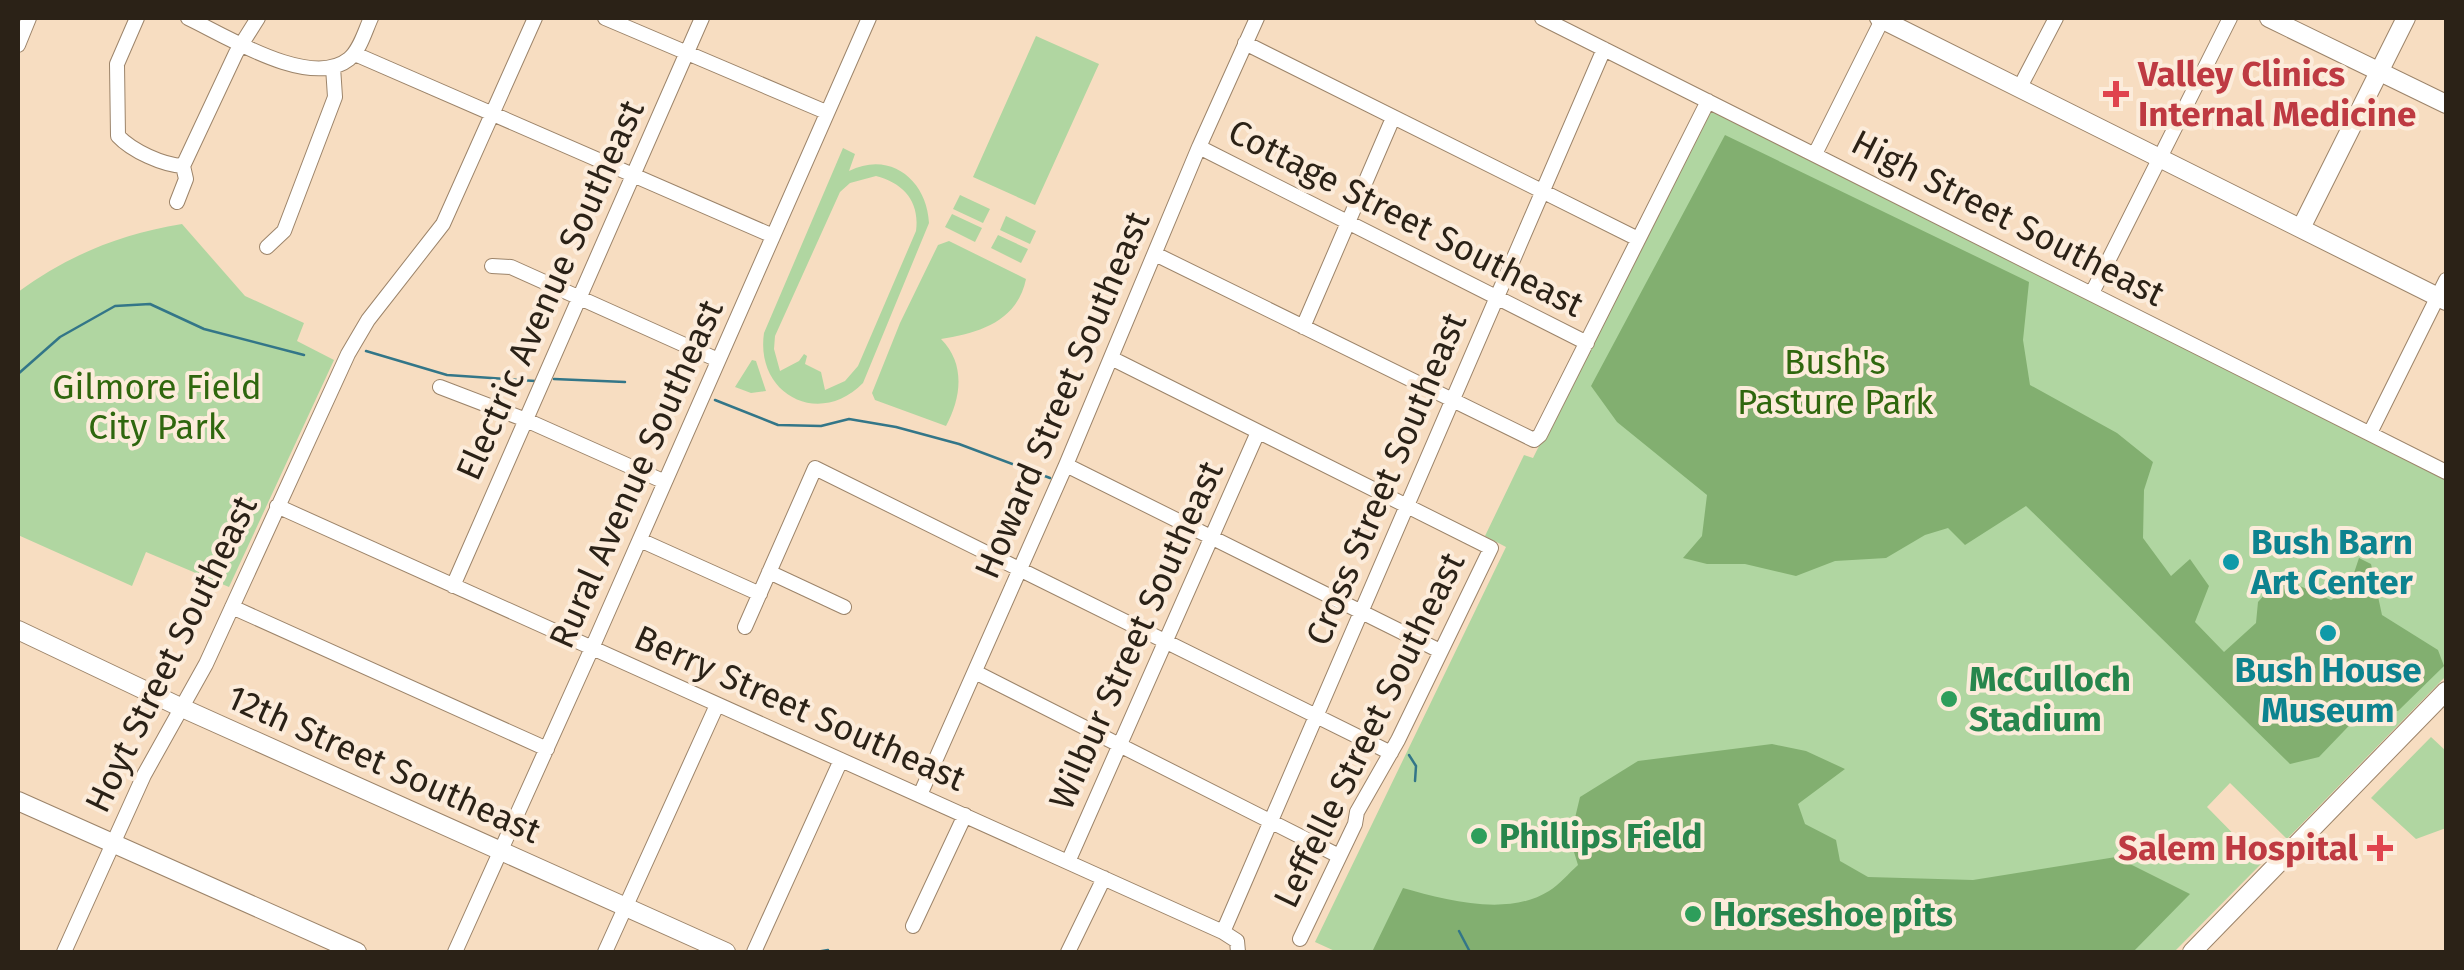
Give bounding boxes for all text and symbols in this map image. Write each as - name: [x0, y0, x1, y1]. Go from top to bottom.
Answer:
- place label: Valley Clinics Internal Medicine: [2137, 53, 2416, 135]
- marker: Valley Clinics Internal Medicine: [2103, 81, 2129, 107]
- street label: Electric Avenue Southeast: [447, 93, 653, 486]
- street label: Cottage Street Southeast: [1222, 110, 1591, 326]
- street label: High Street Southeast: [1845, 121, 2172, 315]
- street label: Howard Street Southeast: [966, 205, 1159, 585]
- street label: Rural Avenue Southeast: [540, 293, 732, 655]
- street label: Cross Street Southeast: [1297, 306, 1475, 652]
- park label: Bush's Pasture Park: [1737, 341, 1933, 423]
- park label: Gilmore Field City Park: [52, 366, 262, 448]
- street label: Wilbur Street Southeast: [1040, 454, 1232, 816]
- street label: Hoyt Street Southeast: [76, 489, 266, 819]
- place label: Bush Barn Art Center: [2250, 521, 2414, 603]
- street label: Leffelle Street Southeast: [1265, 545, 1474, 915]
- marker: Bush Barn Art Center: [2220, 551, 2242, 573]
- street label: Berry Street Southeast: [628, 616, 972, 800]
- marker: Bush House Museum: [2317, 622, 2339, 644]
- place label: Bush House Museum: [2234, 649, 2422, 731]
- place label: McCulloch Stadium: [1969, 658, 2131, 740]
- street label: 12th Street Southeast: [221, 676, 548, 852]
- marker: McCulloch Stadium: [1938, 688, 1960, 710]
- place label: Phillips Field: [1499, 815, 1703, 857]
- marker: Phillips Field: [1468, 825, 1490, 847]
- place label: Salem Hospital: [2118, 827, 2359, 869]
- marker: Salem Hospital: [2367, 835, 2393, 861]
- place label: Horseshoe pits: [1713, 893, 1953, 935]
- marker: Horseshoe pits: [1682, 903, 1704, 925]

